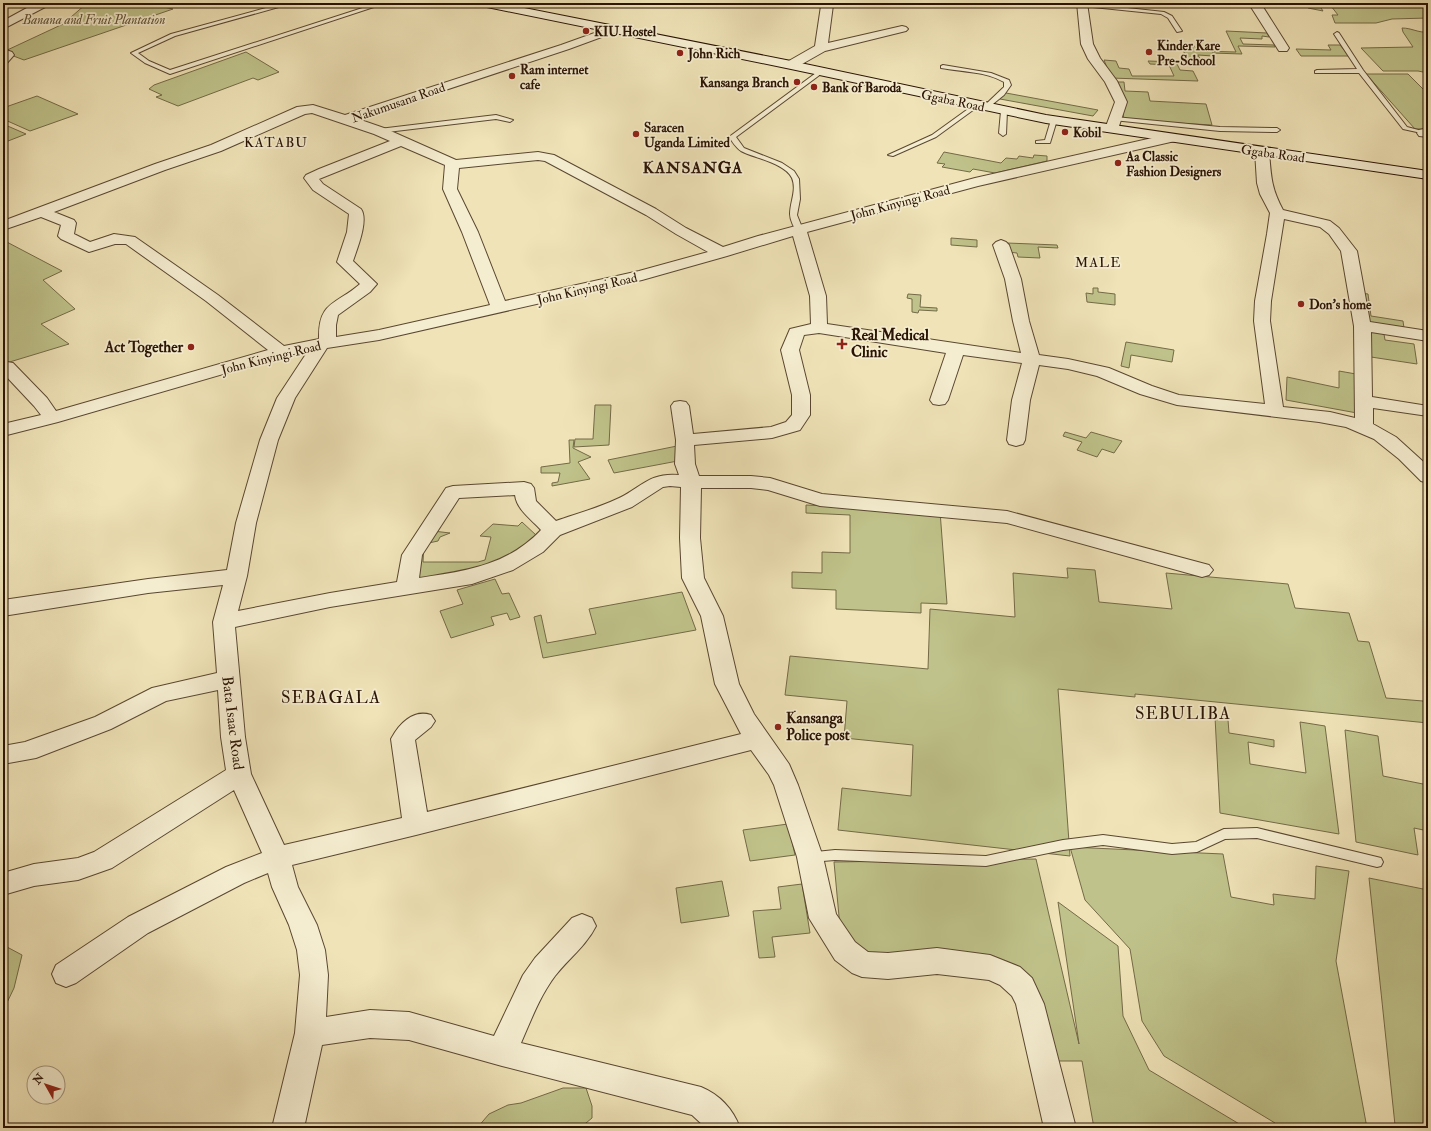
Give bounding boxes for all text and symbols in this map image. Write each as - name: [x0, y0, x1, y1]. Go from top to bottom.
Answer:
- park label: Banana and Fruit Plantation: [22, 12, 165, 28]
- place label: KIU Hostel: [594, 24, 657, 40]
- marker: KIU Hostel: [581, 26, 591, 36]
- place label: Kinder Kare Pre-School: [1157, 38, 1221, 69]
- place label: John Rich: [687, 46, 740, 63]
- marker: Kinder Kare Pre-School: [1144, 47, 1154, 57]
- marker: John Rich: [675, 48, 685, 58]
- place label: Ram internet cafe: [520, 62, 589, 93]
- marker: Ram internet cafe: [507, 71, 517, 81]
- place label: Kansanga Branch: [700, 75, 789, 92]
- marker: Kansanga Branch: [792, 77, 802, 87]
- street label: Nakumusana Road: [349, 79, 448, 126]
- place label: Bank of Baroda: [822, 80, 902, 96]
- marker: Bank of Baroda: [809, 82, 819, 92]
- street label: Ggaba Road: [920, 86, 986, 116]
- place label: Saracen Uganda Limited: [644, 120, 730, 152]
- place label: Kobil: [1073, 125, 1102, 141]
- marker: Kobil: [1060, 127, 1070, 137]
- marker: Saracen Uganda Limited: [631, 129, 641, 139]
- district label: KATABU: [244, 134, 308, 151]
- street label: Ggaba Road: [1240, 142, 1306, 166]
- place label: Aa Classic Fashion Designers: [1125, 149, 1222, 181]
- district label: KANSANGA: [643, 158, 743, 178]
- marker: Aa Classic Fashion Designers: [1113, 158, 1123, 168]
- street label: John Kinyingi Road: [848, 182, 953, 225]
- district label: MALE: [1075, 254, 1121, 271]
- street label: John Kinyingi Road: [535, 270, 640, 309]
- place label: Don's home: [1309, 297, 1372, 313]
- marker: Don's home: [1296, 299, 1306, 309]
- place label: Real Medical Clinic: [851, 326, 929, 362]
- place label: Act Together: [104, 338, 183, 358]
- street label: John Kinyingi Road: [219, 338, 324, 379]
- marker: Real Medical Clinic: [836, 338, 848, 350]
- marker: Act Together: [186, 342, 196, 352]
- street label: Bata Isaac Road: [217, 675, 248, 772]
- district label: SEBAGALA: [281, 687, 381, 708]
- district label: SEBULIBA: [1135, 703, 1231, 724]
- place label: Kansanga Police post: [786, 709, 850, 746]
- marker: Kansanga Police post: [773, 722, 783, 732]
- north arrow: [26, 1065, 66, 1105]
- text: N: [30, 1070, 47, 1088]

